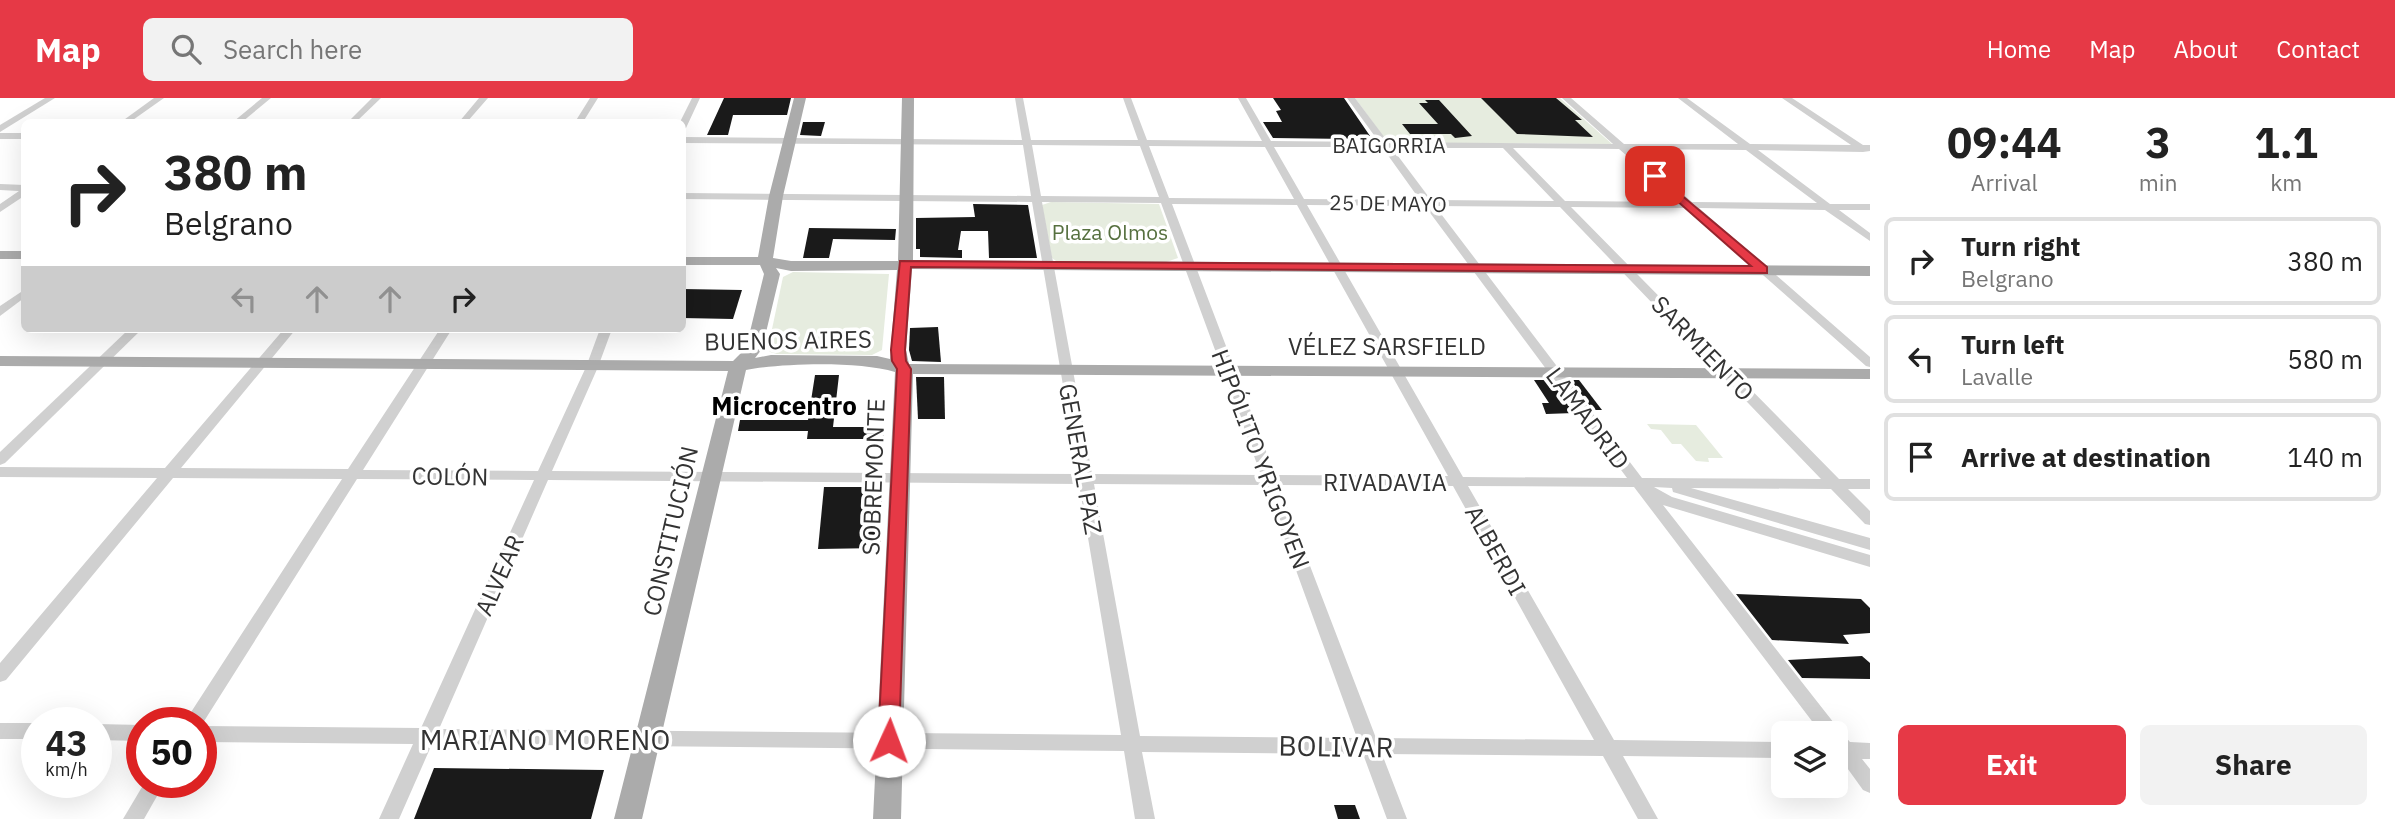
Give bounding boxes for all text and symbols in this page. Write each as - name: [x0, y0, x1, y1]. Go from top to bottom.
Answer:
- search box: [143, 18, 633, 81]
- text: Map: [35, 28, 101, 71]
- icon: search: [167, 30, 205, 68]
- text: Search here: [223, 32, 362, 66]
- text: Home: [1987, 33, 2051, 65]
- text: Map: [2089, 33, 2135, 65]
- text: About: [2173, 33, 2238, 65]
- text: Contact: [2276, 33, 2360, 65]
- text: 09:44: [1947, 115, 2062, 170]
- text: 3: [2146, 115, 2171, 170]
- text: 1.1: [2255, 115, 2318, 170]
- street label: BAIGORRIA: [1332, 131, 1446, 159]
- text: 380 m: [164, 140, 308, 203]
- pin: [1625, 146, 1685, 206]
- icon: right: [49, 147, 140, 238]
- icon: arrive: [1636, 157, 1674, 195]
- text: Arrival: [1971, 167, 2038, 197]
- text: min: [2139, 167, 2178, 197]
- text: km: [2270, 167, 2302, 197]
- street label: 25 DE MAYO: [1329, 188, 1447, 218]
- text: Belgrano: [164, 202, 293, 244]
- park label: Plaza Olmos: [1052, 218, 1168, 246]
- text: Turn right: [1961, 229, 2080, 263]
- icon: right: [1902, 242, 1940, 280]
- text: 380 m: [2287, 244, 2363, 278]
- text: Belgrano: [1961, 263, 2054, 293]
- icon: left: [225, 280, 263, 318]
- icon: ahead: [298, 280, 336, 318]
- icon: ahead: [371, 280, 409, 318]
- icon: right: [444, 280, 482, 318]
- street label: SARMIENTO: [1645, 288, 1761, 408]
- street label: BUENOS AIRES: [704, 323, 872, 357]
- text: Turn left: [1961, 327, 2064, 361]
- street label: VÉLEZ SARSFIELD: [1288, 330, 1486, 362]
- icon: left: [1902, 340, 1940, 378]
- text: 580 m: [2287, 342, 2363, 376]
- street label: HIPÓLITO YRIGOYEN: [1204, 345, 1318, 573]
- street label: LAMADRID: [1539, 360, 1637, 476]
- text: Lavalle: [1961, 361, 2033, 391]
- street label: GENERAL PAZ: [1052, 381, 1110, 537]
- district label: Microcentro: [711, 388, 857, 422]
- street label: SOBREMONTE: [854, 398, 892, 556]
- icon: arrive: [1902, 438, 1940, 476]
- text: Arrive at destination: [1961, 440, 2211, 474]
- text: 140 m: [2287, 440, 2363, 474]
- street label: CONSTITUCIÓN: [635, 443, 705, 619]
- street label: COLÓN: [411, 459, 489, 493]
- street label: RIVADAVIA: [1323, 466, 1447, 498]
- street label: ALBERDI: [1458, 499, 1534, 601]
- street label: ALVEAR: [467, 530, 531, 620]
- position arrow: [852, 704, 926, 778]
- speed limit sign: 50: [126, 707, 217, 798]
- text: 43: [45, 720, 88, 766]
- street label: MARIANO MORENO: [420, 721, 670, 758]
- map controls: [1771, 721, 1848, 798]
- button: layers: [1771, 721, 1848, 798]
- button: Exit: [1898, 725, 2126, 805]
- button: Share: [2140, 725, 2367, 805]
- street label: BOLIVAR: [1278, 726, 1394, 766]
- text: km/h: [45, 758, 88, 781]

